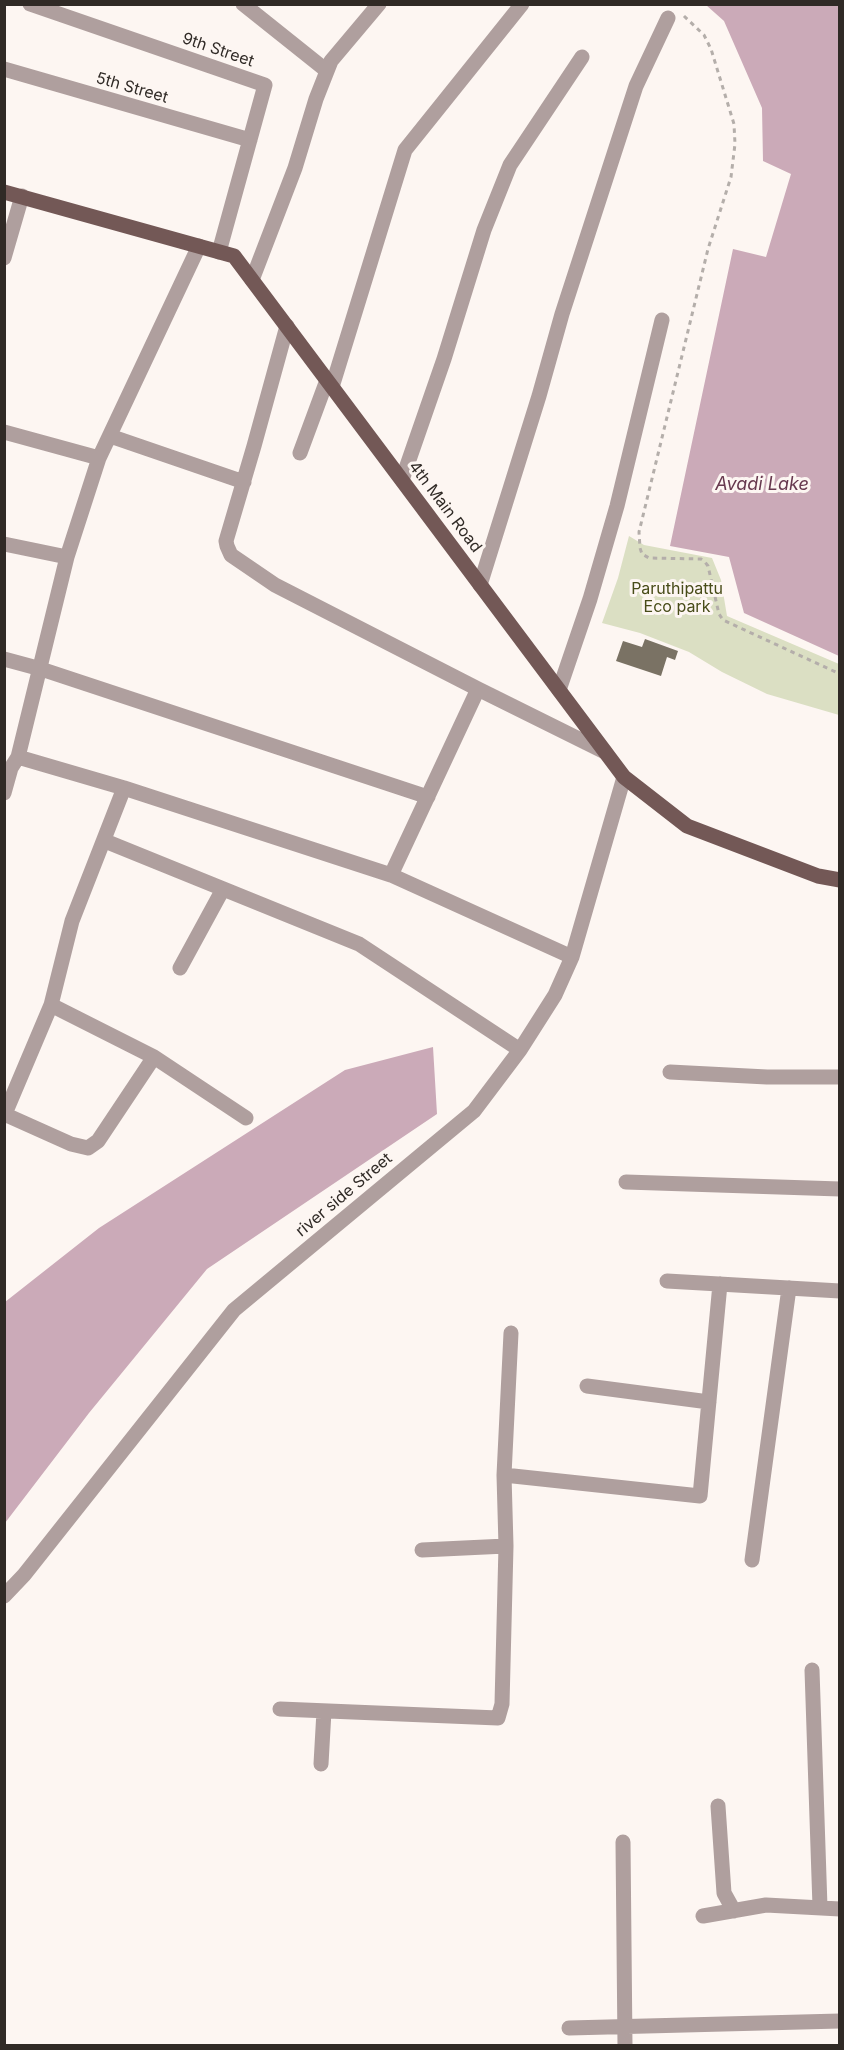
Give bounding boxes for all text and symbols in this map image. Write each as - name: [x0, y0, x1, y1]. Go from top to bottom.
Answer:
- street label: 9th Street: [180, 29, 256, 71]
- street label: 5th Street: [94, 69, 170, 107]
- street label: 4th Main Road: [404, 458, 486, 556]
- water label: Avadi Lake: [715, 474, 809, 496]
- park label: Paruthipattu Eco park: [631, 579, 723, 617]
- street label: river side Street: [292, 1149, 396, 1241]

